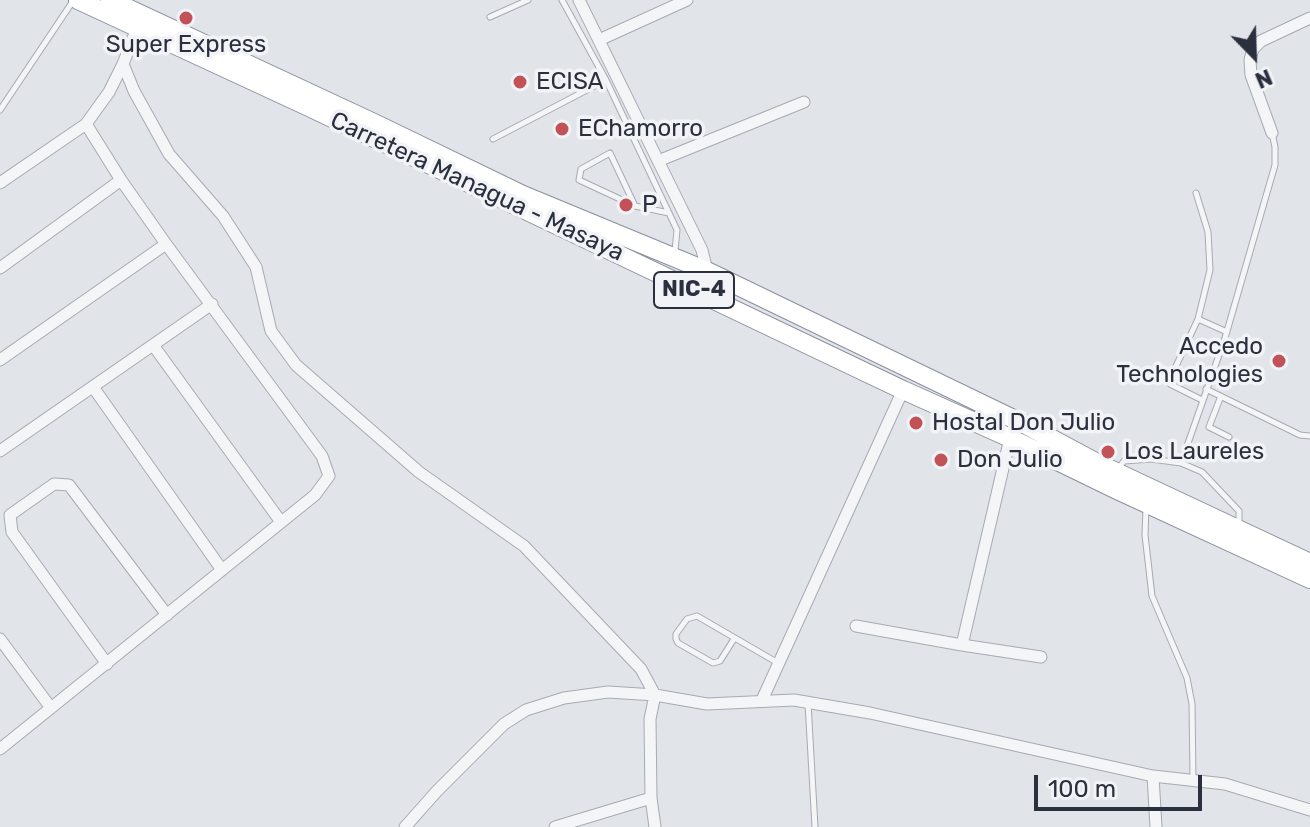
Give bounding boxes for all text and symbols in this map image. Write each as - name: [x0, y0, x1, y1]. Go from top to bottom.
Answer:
- marker: Super Express: [177, 9, 195, 27]
- north arrow: [1214, 16, 1294, 96]
- place label: Super Express: [106, 31, 266, 59]
- text: N: [1251, 63, 1276, 94]
- place label: ECISA: [536, 68, 604, 96]
- marker: ECISA: [511, 73, 529, 91]
- street label: Carretera Managua - Masaya: [326, 106, 628, 268]
- place label: EChamorro: [578, 115, 703, 143]
- marker: EChamorro: [553, 120, 571, 138]
- place label: P: [642, 191, 657, 219]
- marker: P: [617, 196, 635, 214]
- road number: NIC-4: [654, 272, 734, 308]
- place label: Accedo Technologies: [1116, 333, 1263, 389]
- marker: Accedo Technologies: [1270, 352, 1288, 370]
- place label: Hostal Don Julio: [932, 409, 1115, 437]
- marker: Hostal Don Julio: [907, 414, 925, 432]
- place label: Los Laureles: [1124, 438, 1264, 466]
- marker: Los Laureles: [1099, 443, 1117, 461]
- place label: Don Julio: [957, 446, 1063, 474]
- marker: Don Julio: [932, 451, 950, 469]
- scale bar: [1038, 759, 1206, 809]
- text: 100 m: [1048, 775, 1116, 803]

